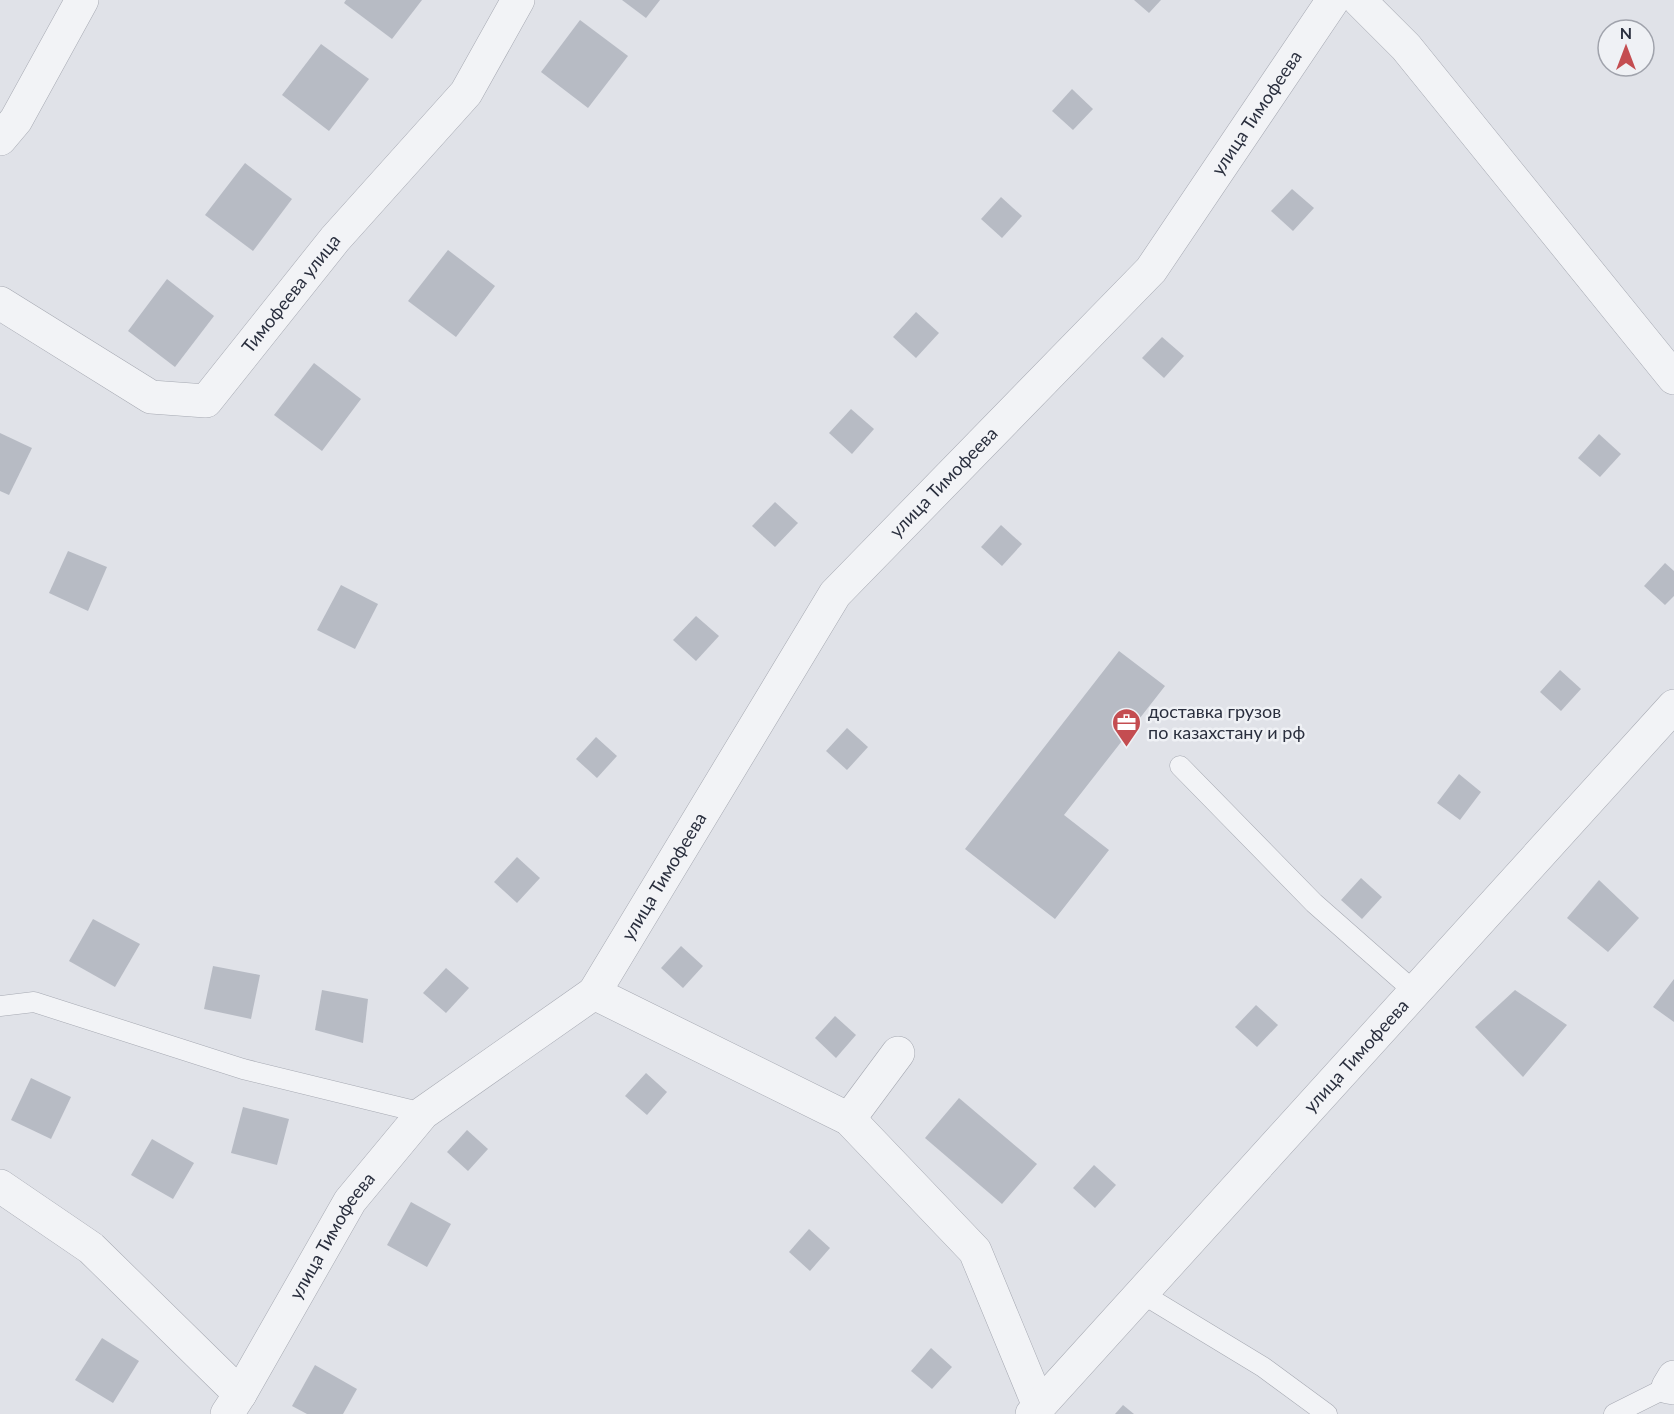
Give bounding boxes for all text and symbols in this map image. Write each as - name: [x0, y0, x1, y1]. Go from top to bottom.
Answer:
- north arrow: [1596, 18, 1656, 78]
- text: N: [1620, 23, 1632, 42]
- street label: улица Тимофеева: [1206, 46, 1306, 179]
- street label: Тимофеева улица: [237, 230, 344, 357]
- street label: улица Тимофеева: [884, 422, 1002, 541]
- place label: доставка грузов по казахстану и рф: [1148, 700, 1305, 743]
- office icon: доставка грузов по казахстану и рф: [1111, 706, 1143, 748]
- street label: улица Тимофеева: [616, 808, 710, 944]
- street label: улица Тимофеева: [1299, 994, 1413, 1117]
- street label: улица Тимофеева: [284, 1168, 379, 1303]

